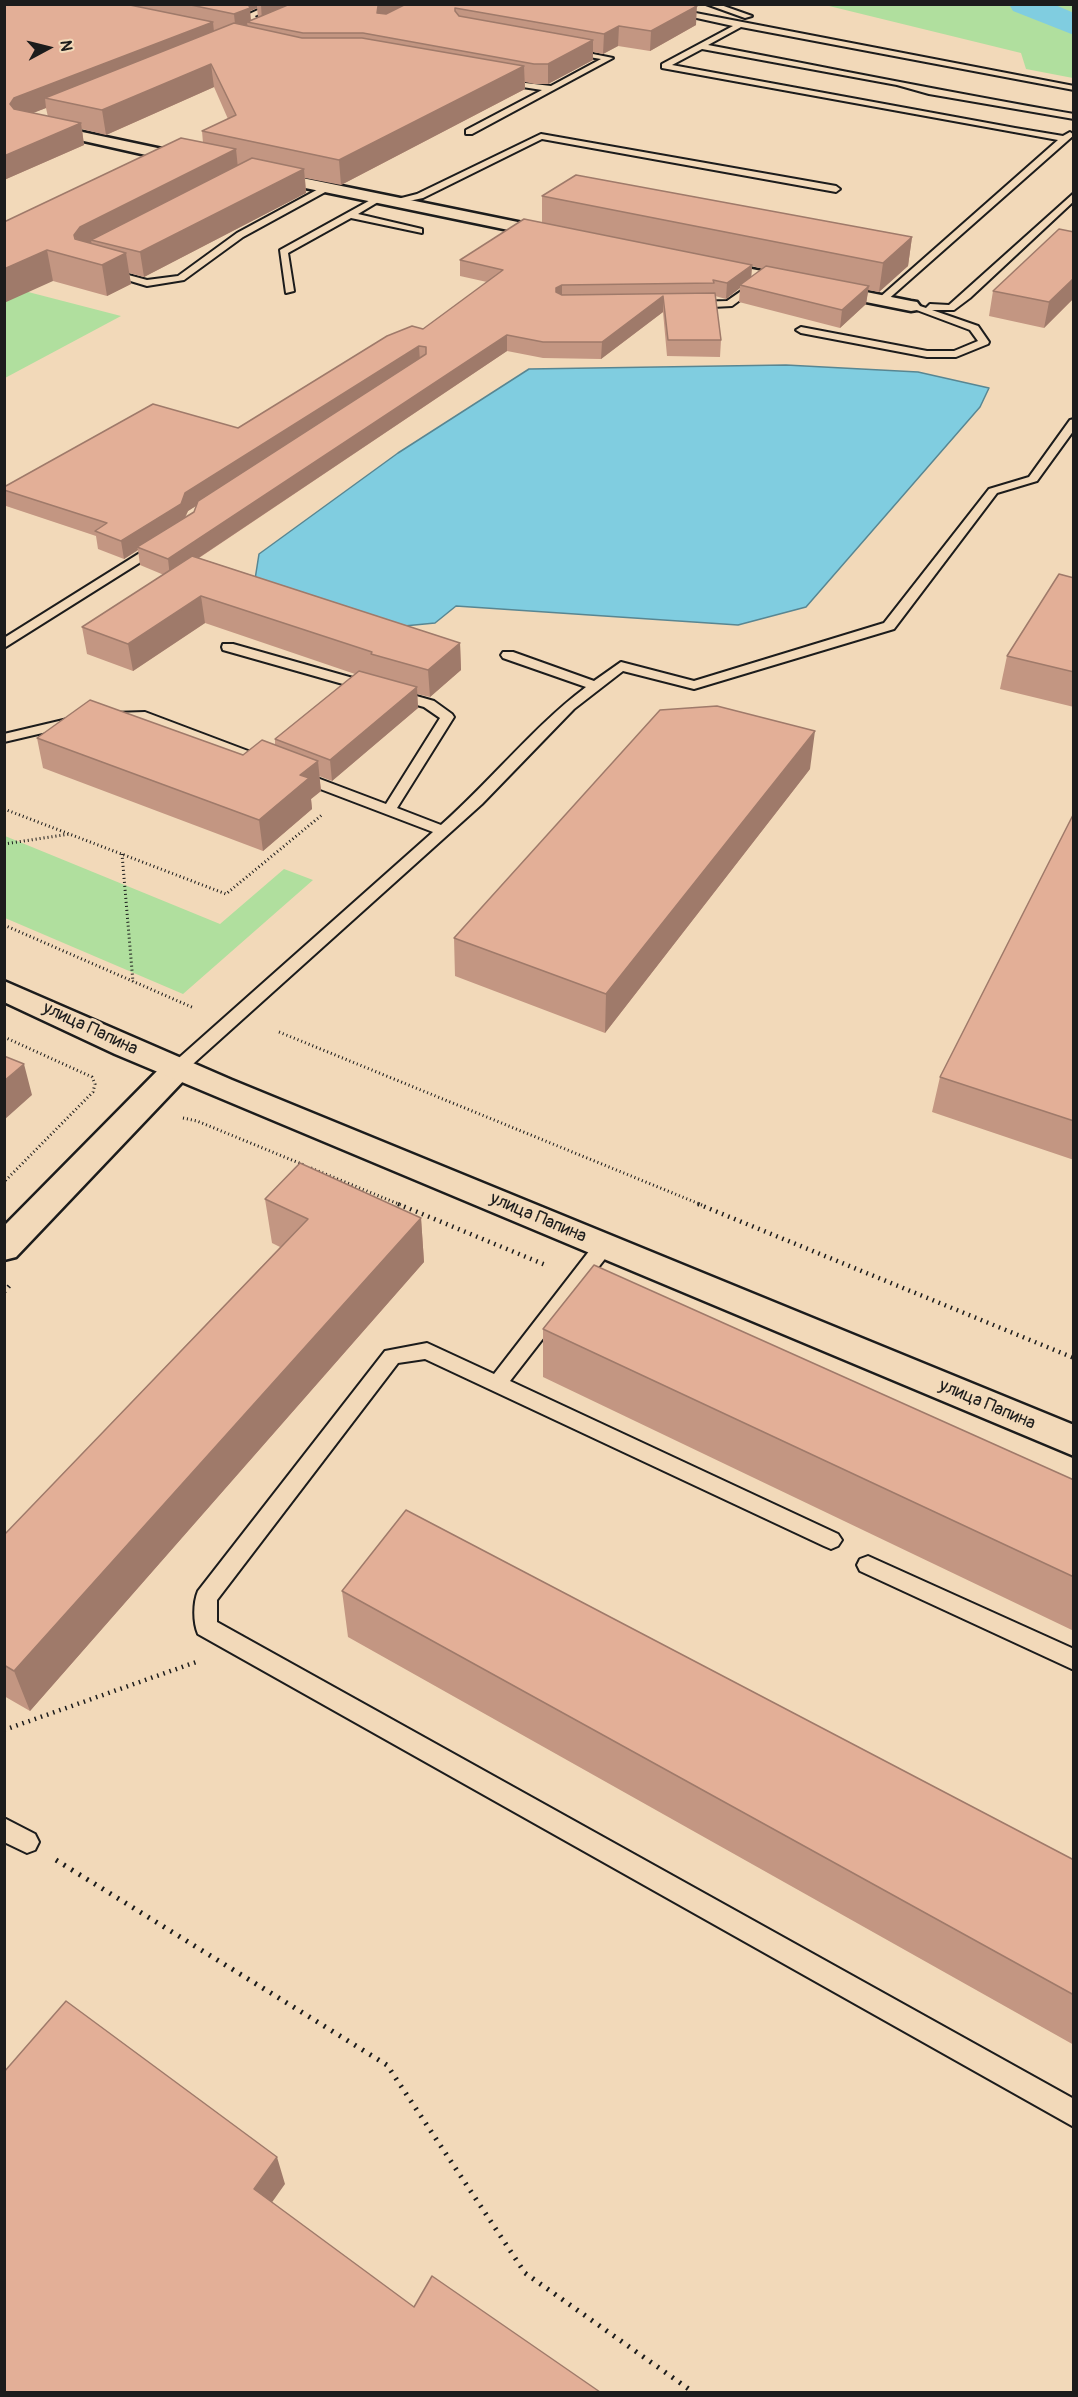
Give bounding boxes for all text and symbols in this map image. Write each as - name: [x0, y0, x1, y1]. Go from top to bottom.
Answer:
- north arrow: [18, 18, 78, 78]
- text: N: [55, 39, 76, 52]
- street label: улица Папина: [39, 998, 141, 1060]
- street label: улица Папина: [487, 1188, 589, 1248]
- street label: улица Папина: [936, 1375, 1038, 1435]

